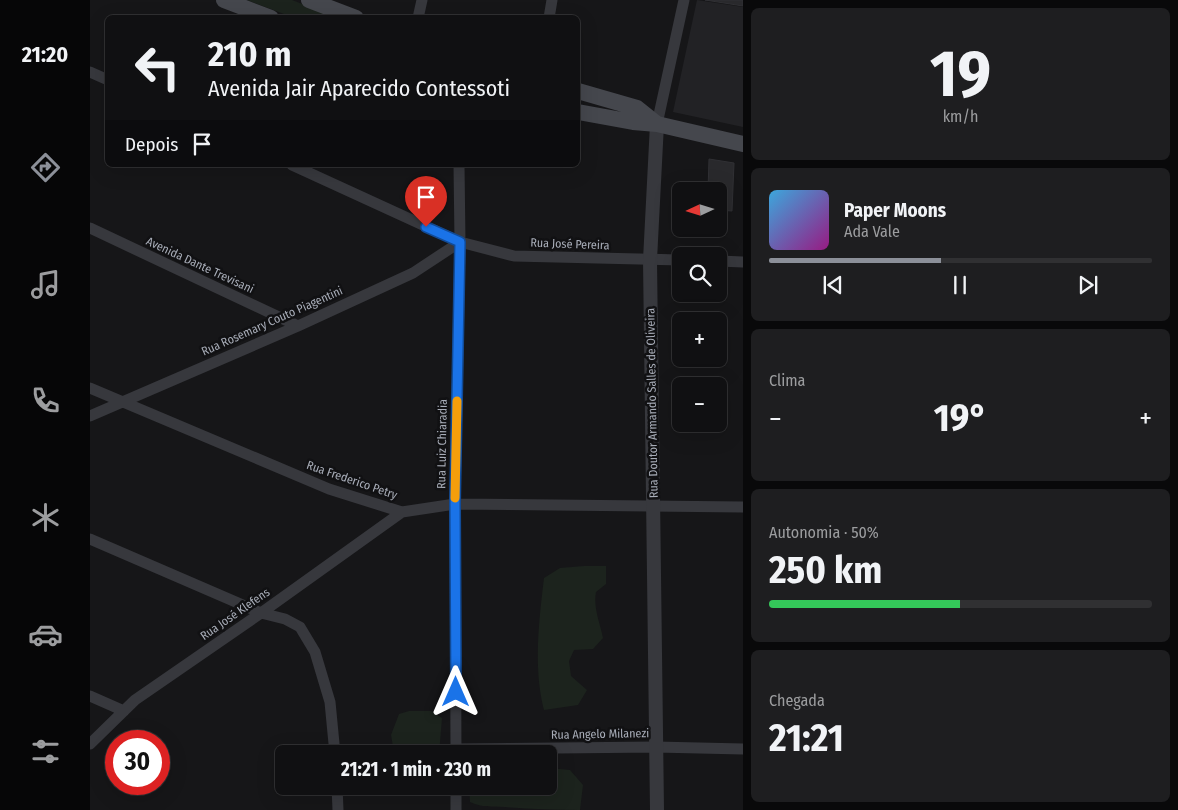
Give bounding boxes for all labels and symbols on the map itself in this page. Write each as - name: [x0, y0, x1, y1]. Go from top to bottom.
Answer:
- pin: [405, 176, 447, 227]
- north arrow: [672, 182, 728, 238]
- street label: Avenida Dante Trevisani: [144, 234, 256, 296]
- street label: Rua José Pereira: [530, 236, 610, 252]
- street label: Rua Rosemary Couto Piagentini: [199, 283, 345, 359]
- street label: Rua Doutor Armando Salles de Oliveira: [643, 308, 661, 498]
- street label: Rua Luiz Chiaradia: [434, 399, 450, 489]
- street label: Rua Frederico Petry: [305, 458, 400, 502]
- street label: Rua José Klefens: [198, 585, 272, 643]
- position arrow: [429, 665, 481, 717]
- street label: Rua Angelo Milanezi: [551, 726, 649, 742]
- speed limit sign: 30: [105, 730, 170, 795]

